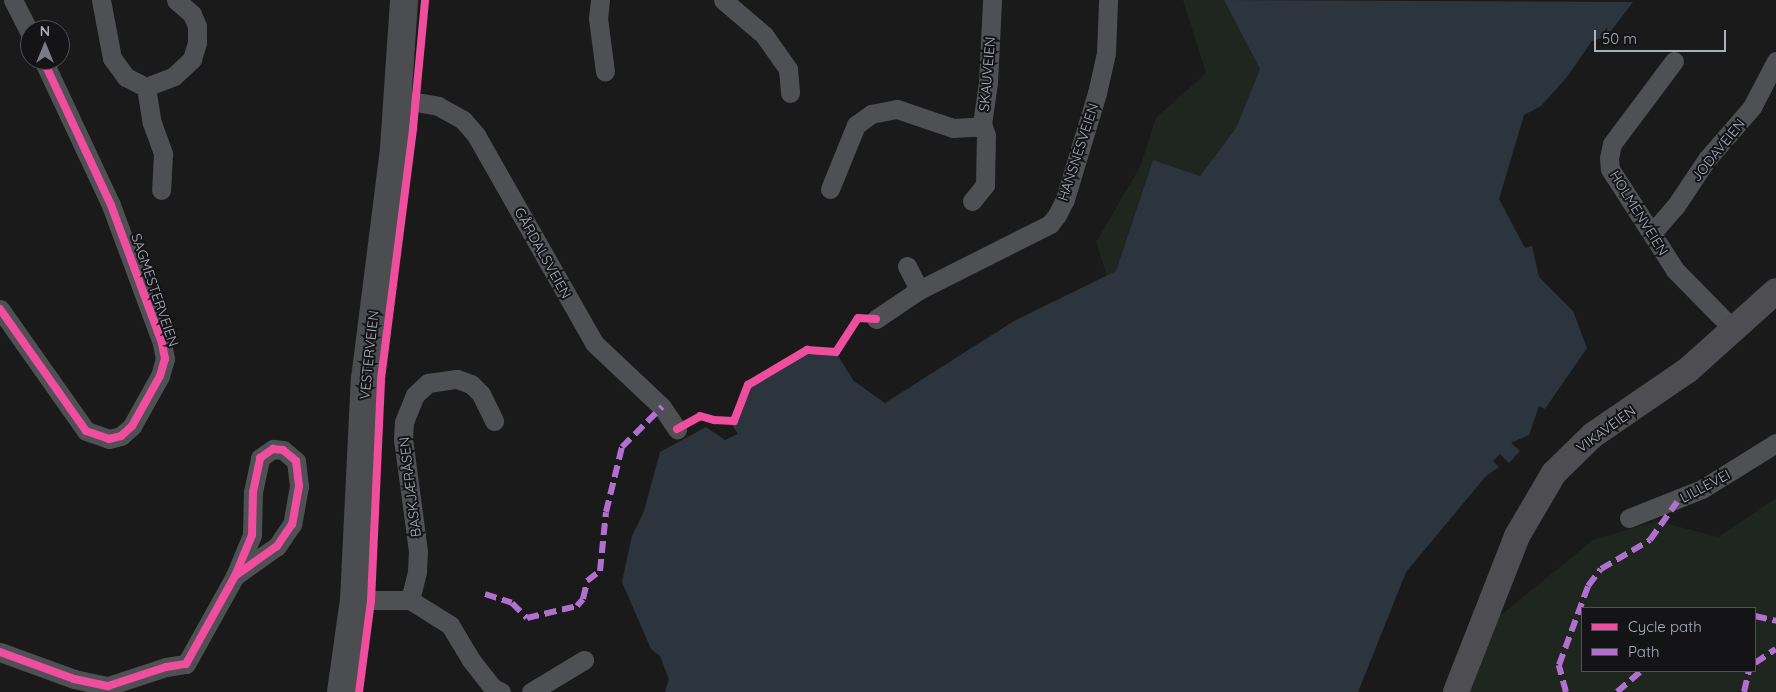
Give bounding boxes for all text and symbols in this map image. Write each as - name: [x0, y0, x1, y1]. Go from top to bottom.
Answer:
- north arrow: [20, 20, 70, 70]
- scale bar: [1596, 20, 1728, 52]
- text: N: [40, 22, 50, 40]
- text: 50 m: [1602, 29, 1637, 48]
- street label: SKAUVEIEN: [975, 36, 999, 112]
- street label: HANSNESVEIEN: [1054, 101, 1102, 203]
- street label: JODAVEIEN: [1688, 115, 1748, 185]
- street label: HOLMENVEIEN: [1606, 167, 1672, 259]
- street label: GÅRDALSVEIEN: [511, 205, 575, 301]
- street label: SAGMESTERVEIEN: [128, 231, 182, 349]
- street label: VESTERVEIEN: [356, 310, 382, 400]
- street label: VIKAVEIEN: [1573, 402, 1639, 456]
- street label: BASKJÆRÅSEN: [396, 436, 424, 538]
- street label: LILLEVEI: [1677, 466, 1733, 506]
- legend: [1581, 607, 1756, 672]
- text: Cycle path: [1628, 617, 1702, 636]
- text: Path: [1628, 642, 1660, 661]

